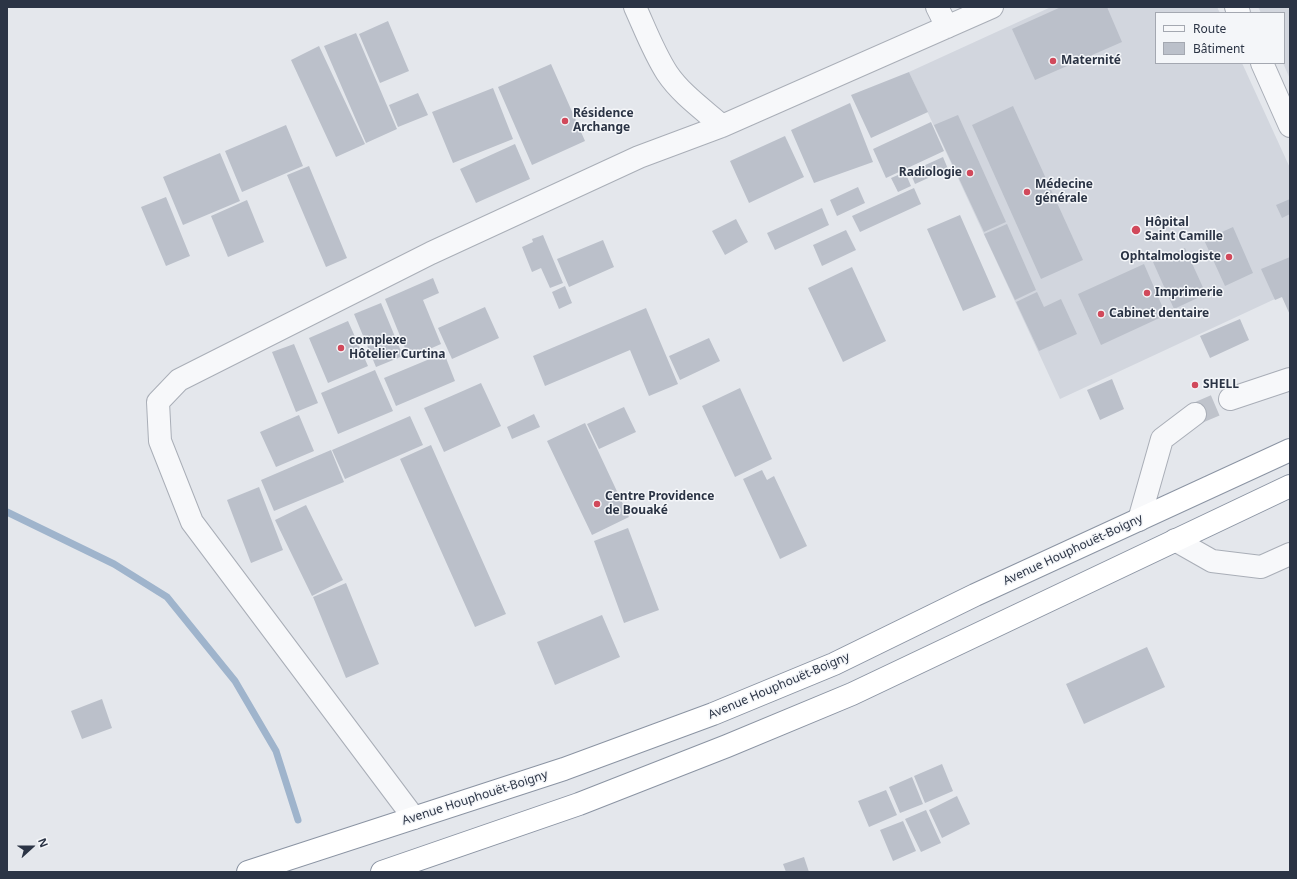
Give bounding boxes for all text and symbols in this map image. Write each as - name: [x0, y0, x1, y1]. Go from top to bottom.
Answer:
- legend: [1155, 12, 1285, 64]
- text: Route: [1193, 20, 1226, 37]
- text: Bâtiment: [1193, 40, 1245, 57]
- place label: Maternité: [1061, 54, 1121, 68]
- marker: Maternité: [1048, 56, 1058, 66]
- place label: Résidence Archange: [573, 107, 634, 135]
- marker: Résidence Archange: [560, 116, 570, 126]
- place label: Radiologie: [899, 166, 962, 180]
- marker: Radiologie: [965, 168, 975, 178]
- place label: Médecine générale: [1035, 178, 1093, 206]
- marker: Médecine générale: [1022, 187, 1032, 197]
- place label: Hôpital Saint Camille: [1145, 216, 1223, 244]
- marker: Hôpital Saint Camille: [1130, 224, 1142, 236]
- place label: Ophtalmologiste: [1120, 250, 1221, 264]
- marker: Ophtalmologiste: [1224, 252, 1234, 262]
- place label: Imprimerie: [1155, 286, 1223, 300]
- marker: Imprimerie: [1142, 288, 1152, 298]
- place label: Cabinet dentaire: [1109, 307, 1209, 321]
- marker: Cabinet dentaire: [1096, 309, 1106, 319]
- place label: complexe Hôtelier Curtina: [349, 334, 446, 362]
- marker: complexe Hôtelier Curtina: [336, 343, 346, 353]
- place label: SHELL: [1203, 378, 1239, 392]
- marker: SHELL: [1190, 380, 1200, 390]
- place label: Centre Providence de Bouaké: [605, 490, 714, 518]
- marker: Centre Providence de Bouaké: [592, 499, 602, 509]
- street label: Avenue Houphouët-Boigny: [1001, 511, 1145, 589]
- street label: Avenue Houphouët-Boigny: [706, 650, 852, 722]
- street label: Avenue Houphouët-Boigny: [400, 768, 550, 828]
- north arrow: [12, 827, 52, 867]
- text: N: [35, 836, 52, 849]

